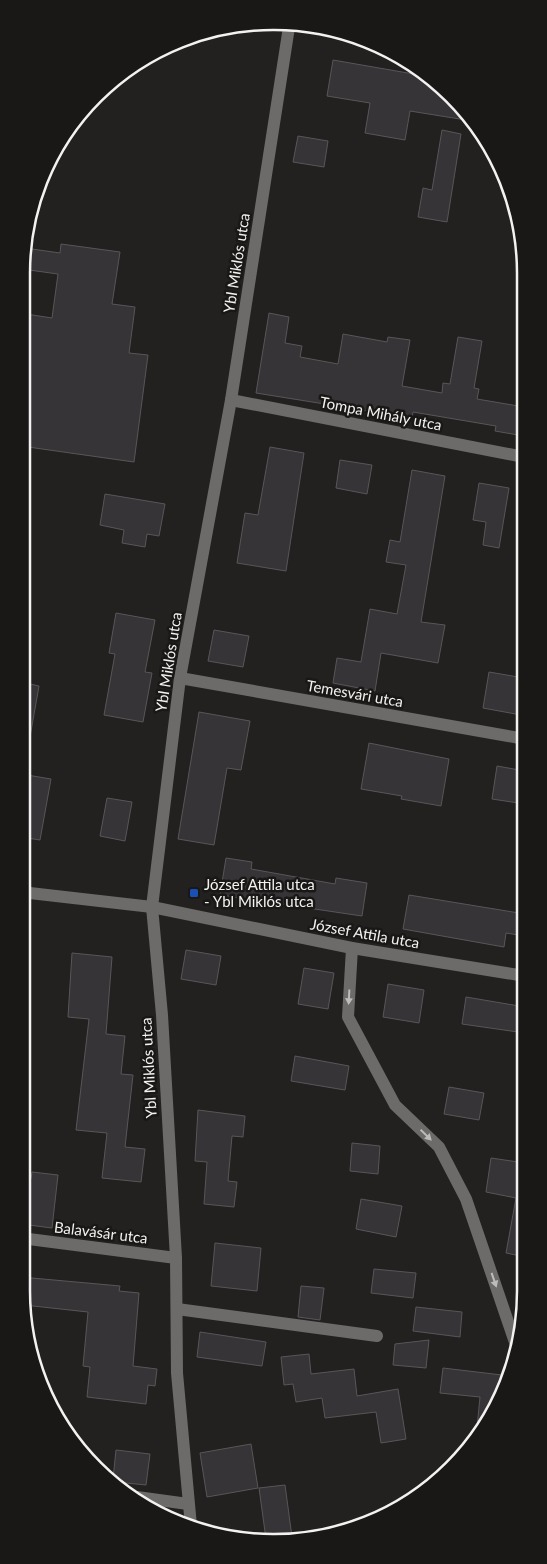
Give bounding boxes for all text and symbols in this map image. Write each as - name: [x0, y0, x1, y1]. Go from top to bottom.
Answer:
- street label: Ybl Miklós utca: [219, 212, 253, 314]
- street label: Tompa Mihály utca: [318, 392, 444, 434]
- street label: Ybl Miklós utca: [151, 611, 185, 713]
- street label: Temesvári utca: [305, 676, 405, 710]
- place label: József Attila utca - Ybl Miklós utca: [204, 875, 315, 910]
- marker: József Attila utca - Ybl Miklós utca: [188, 887, 200, 899]
- street label: József Attila utca: [309, 915, 421, 951]
- one-way arrow: [345, 989, 353, 1005]
- street label: Ybl Miklós utca: [136, 1017, 160, 1119]
- one-way arrow: [419, 1129, 431, 1141]
- street label: Balavásár utca: [53, 1217, 149, 1247]
- one-way arrow: [491, 1273, 498, 1288]

